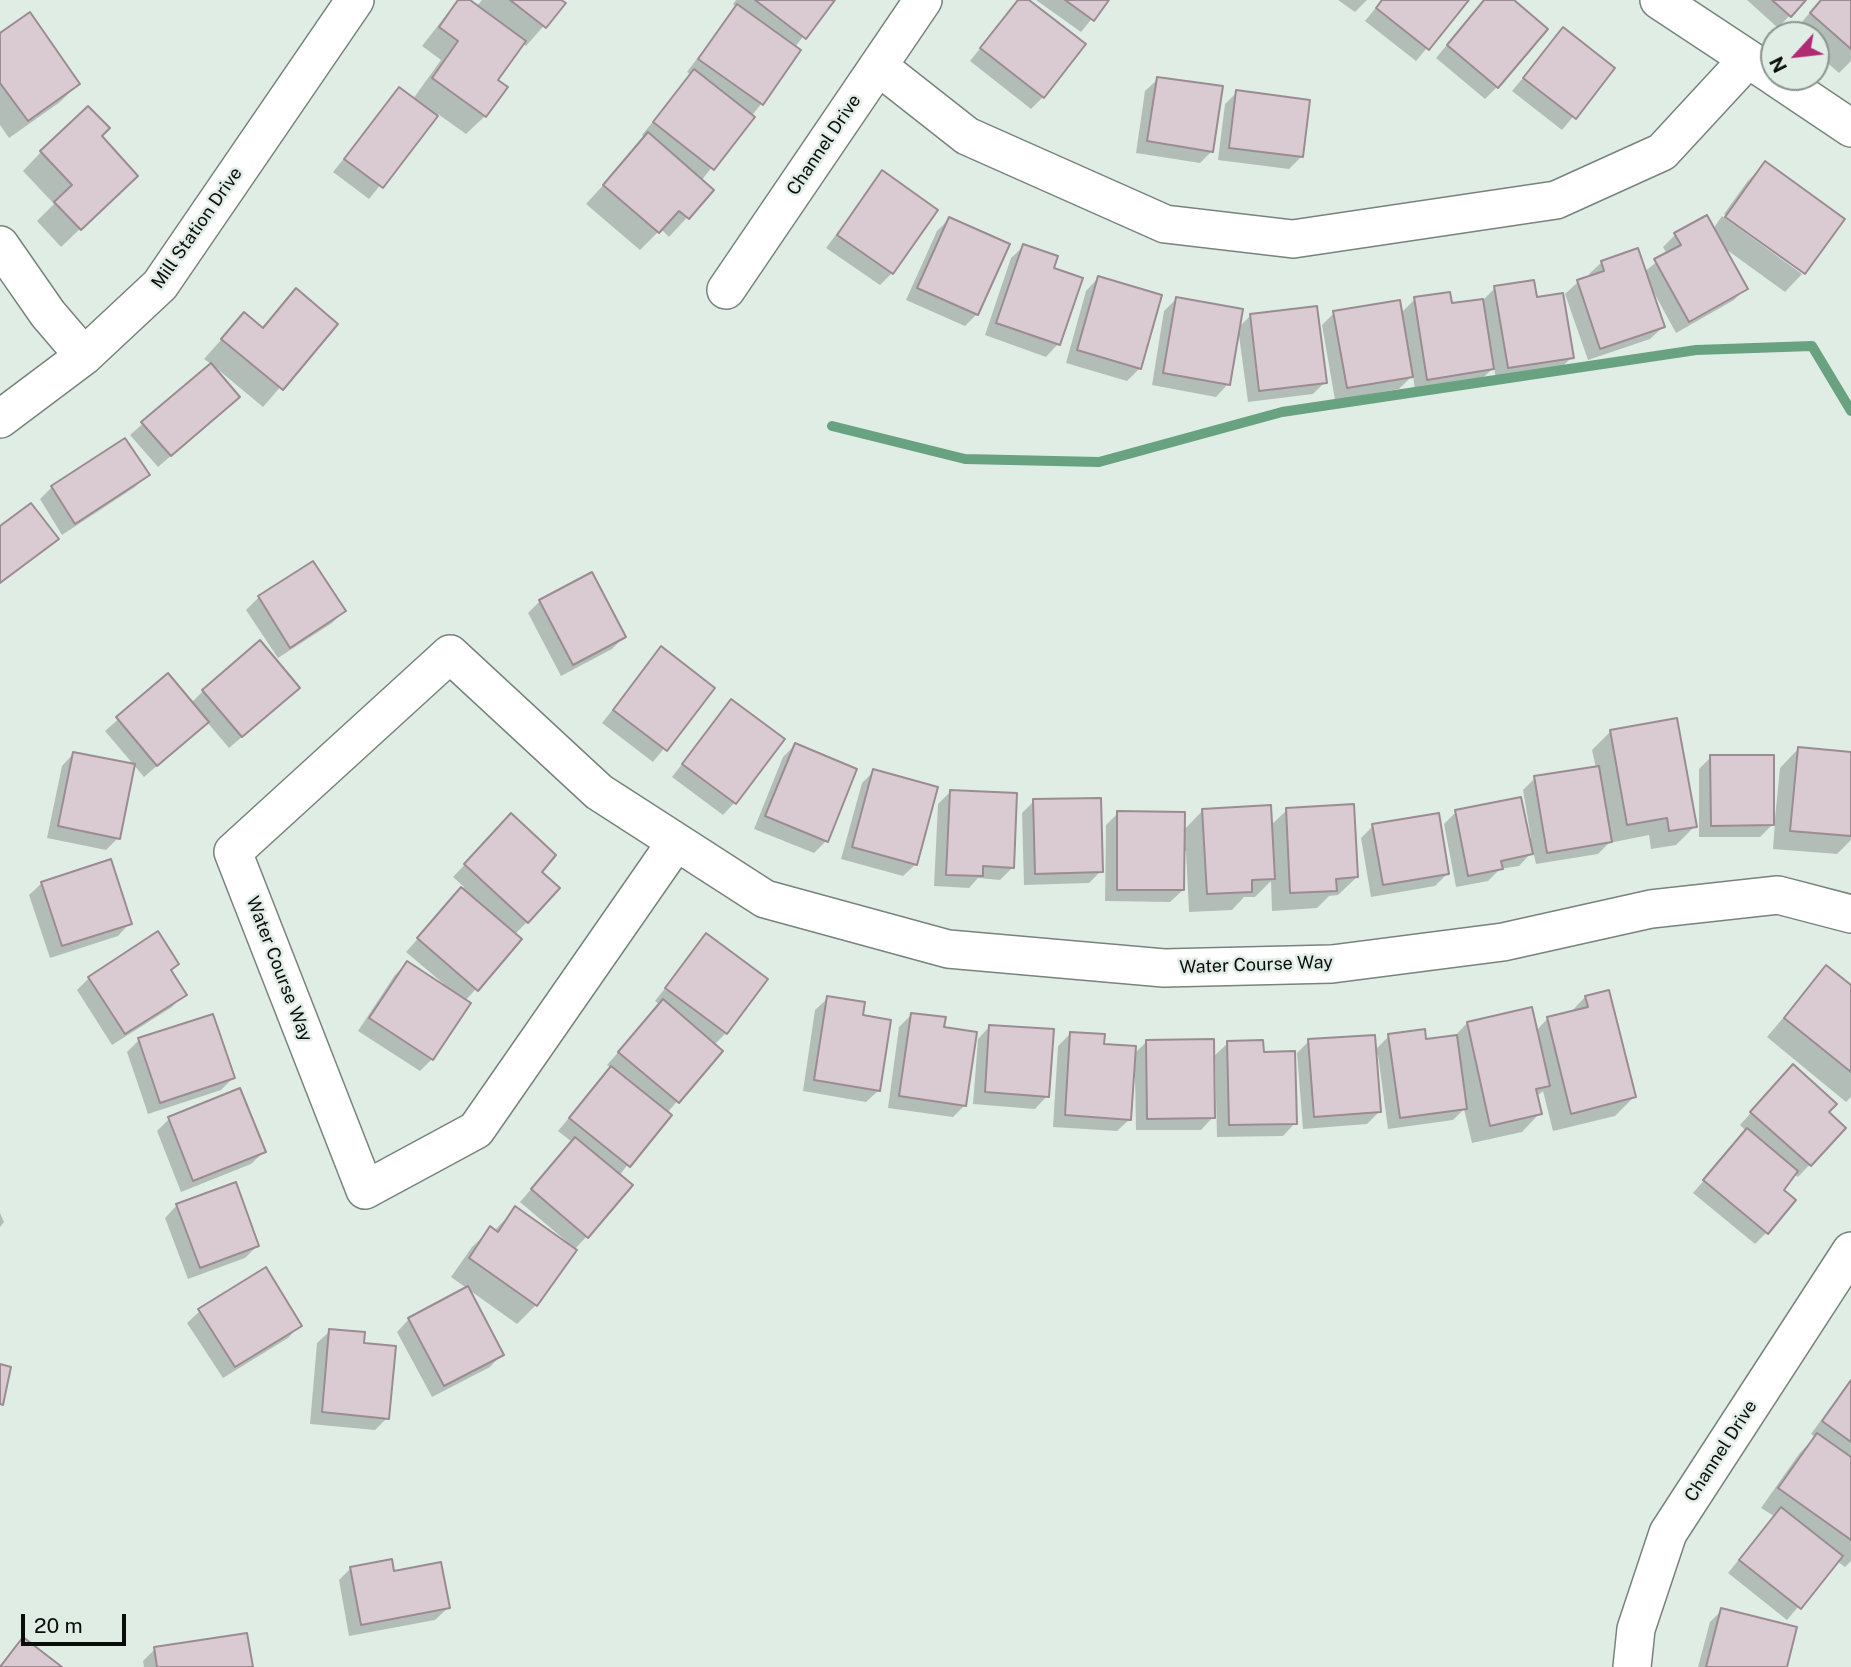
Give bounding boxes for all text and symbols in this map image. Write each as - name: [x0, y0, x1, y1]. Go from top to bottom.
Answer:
- north arrow: [1760, 21, 1830, 91]
- text: N: [1765, 53, 1791, 76]
- street label: Channel Drive: [782, 91, 866, 199]
- street label: Mill Station Drive: [147, 163, 247, 293]
- street label: Water Course Way: [241, 893, 317, 1045]
- street label: Water Course Way: [1179, 952, 1333, 978]
- street label: Channel Drive: [1680, 1396, 1762, 1506]
- scale bar: [24, 1600, 130, 1644]
- text: 20 m: [34, 1613, 83, 1638]

